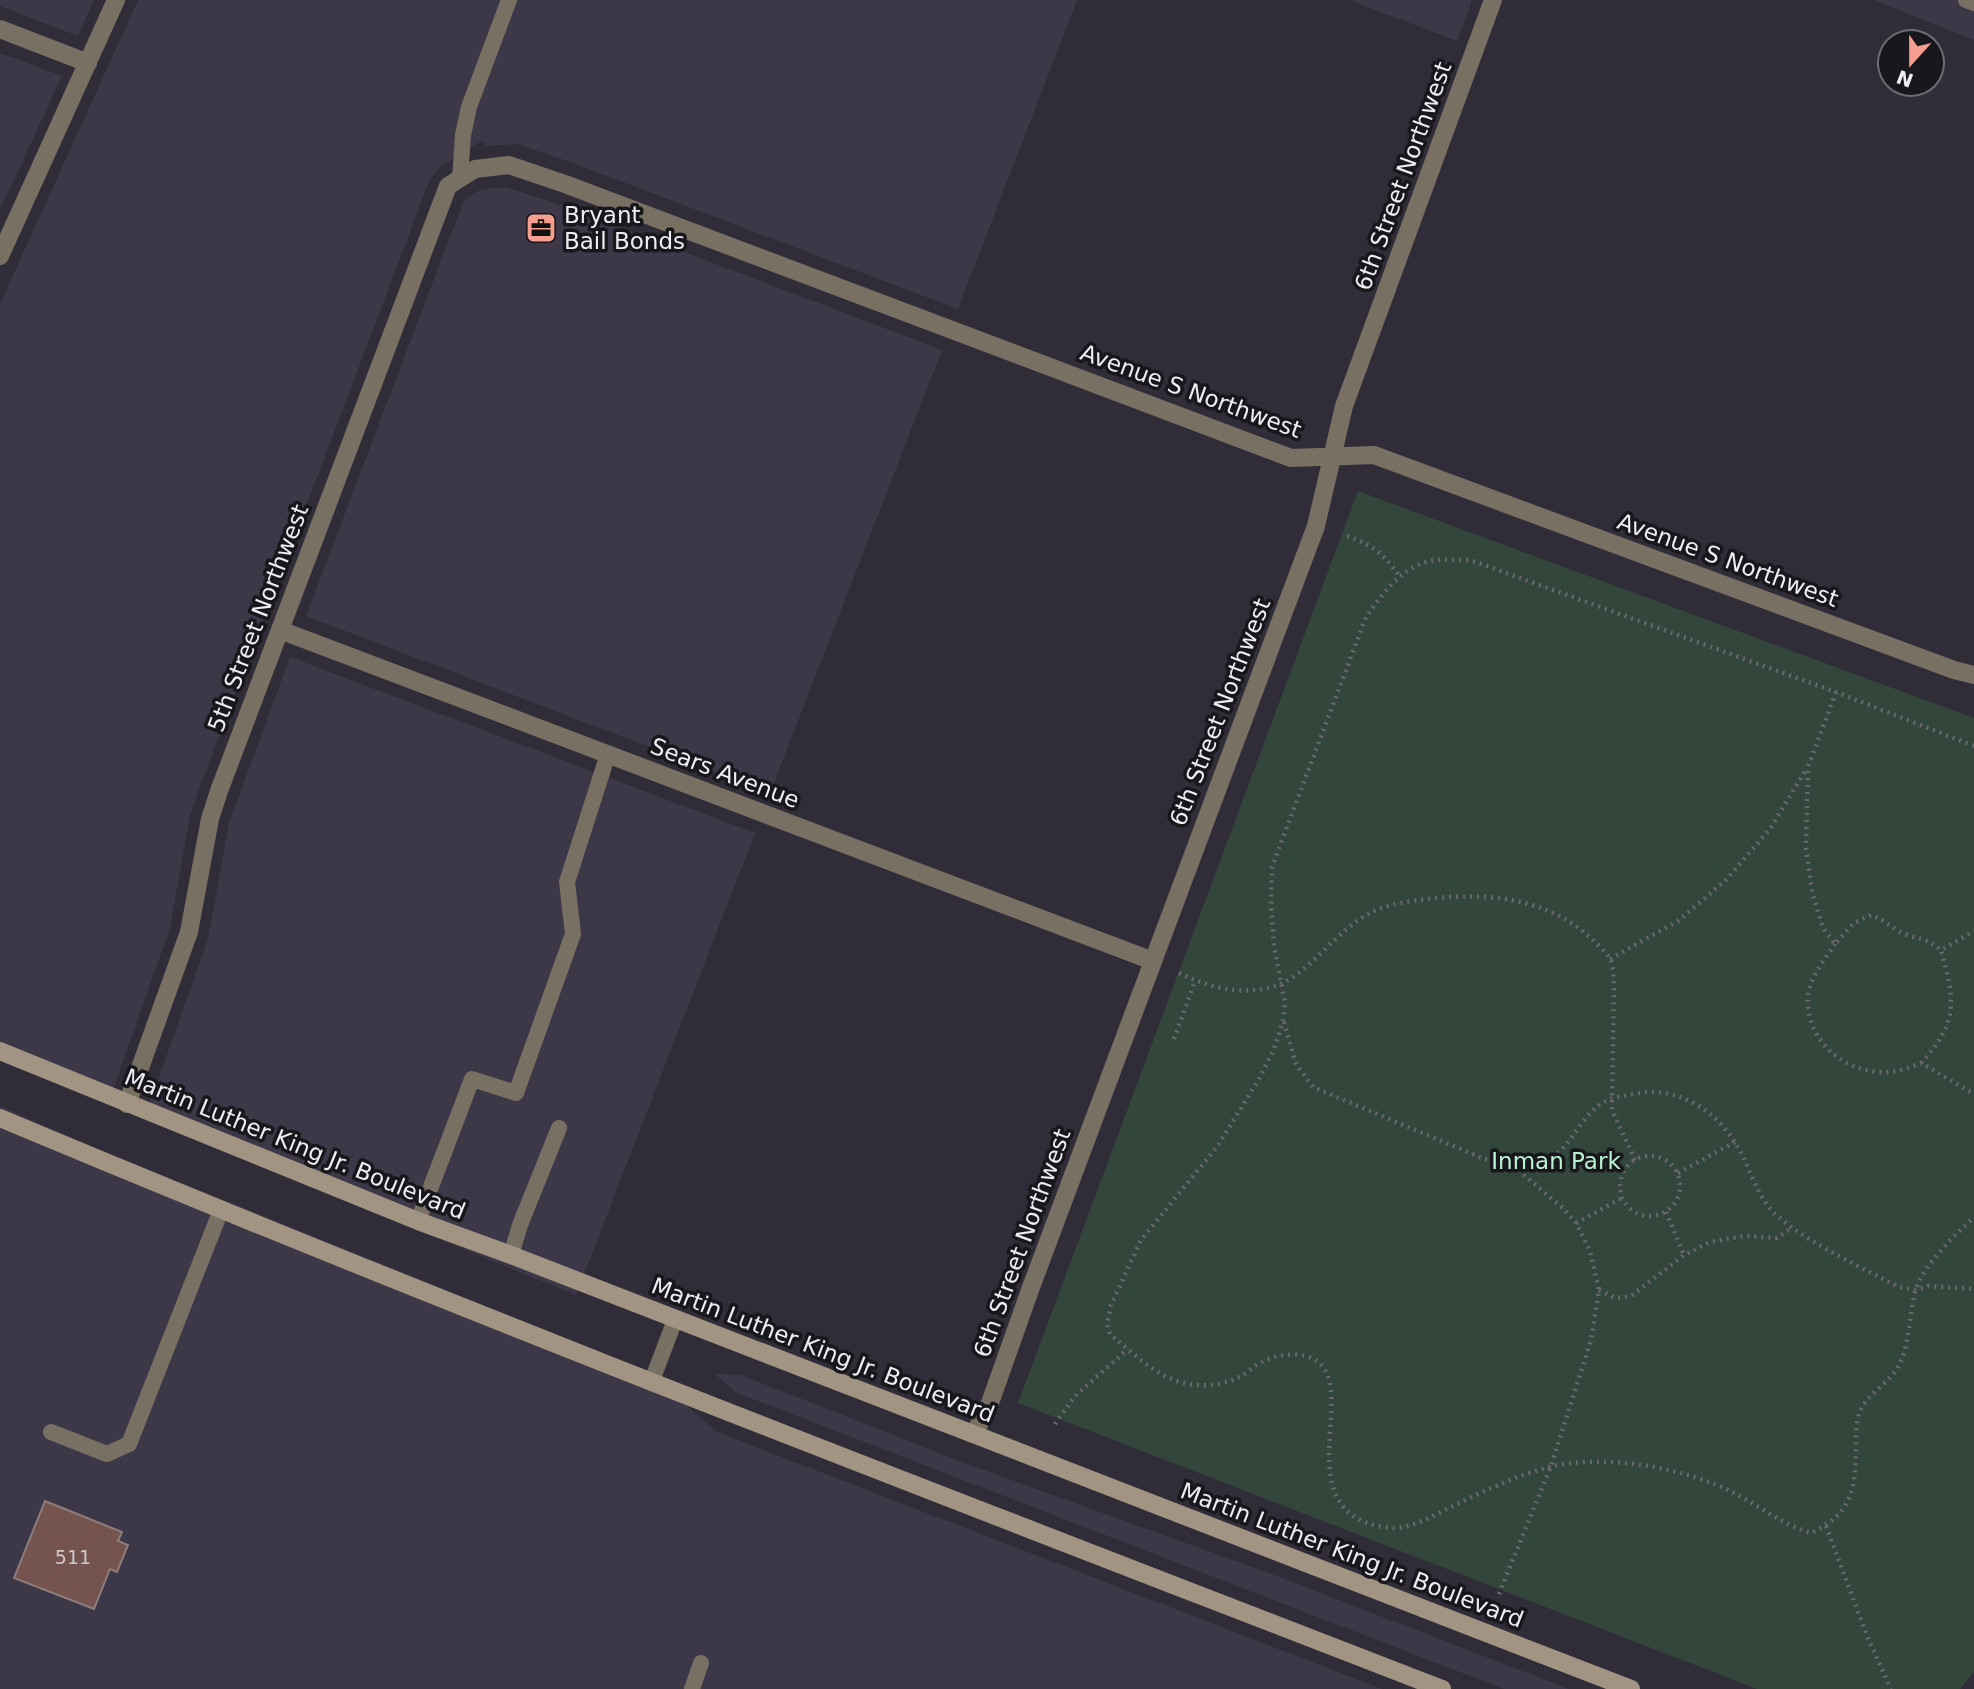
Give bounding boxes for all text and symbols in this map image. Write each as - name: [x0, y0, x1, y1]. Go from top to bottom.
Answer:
- north arrow: [1876, 28, 1946, 98]
- street label: 6th Street Northwest: [1350, 58, 1456, 294]
- text: N: [1894, 66, 1916, 92]
- place label: Bryant Bail Bonds: [564, 202, 685, 254]
- office icon: Bryant Bail Bonds: [524, 211, 558, 245]
- street label: Avenue S Northwest: [1077, 339, 1305, 443]
- street label: 5th Street Northwest: [203, 501, 313, 735]
- street label: Avenue S Northwest: [1614, 508, 1842, 612]
- street label: 6th Street Northwest: [1165, 595, 1275, 829]
- street label: Sears Avenue: [647, 733, 803, 813]
- street label: Martin Luther King Jr. Boulevard: [121, 1064, 469, 1224]
- street label: 6th Street Northwest: [969, 1125, 1075, 1361]
- park label: Inman Park: [1491, 1148, 1621, 1174]
- street label: Martin Luther King Jr. Boulevard: [648, 1272, 998, 1428]
- street label: Martin Luther King Jr. Boulevard: [1177, 1477, 1527, 1633]
- house number: 511: [55, 1546, 91, 1568]

